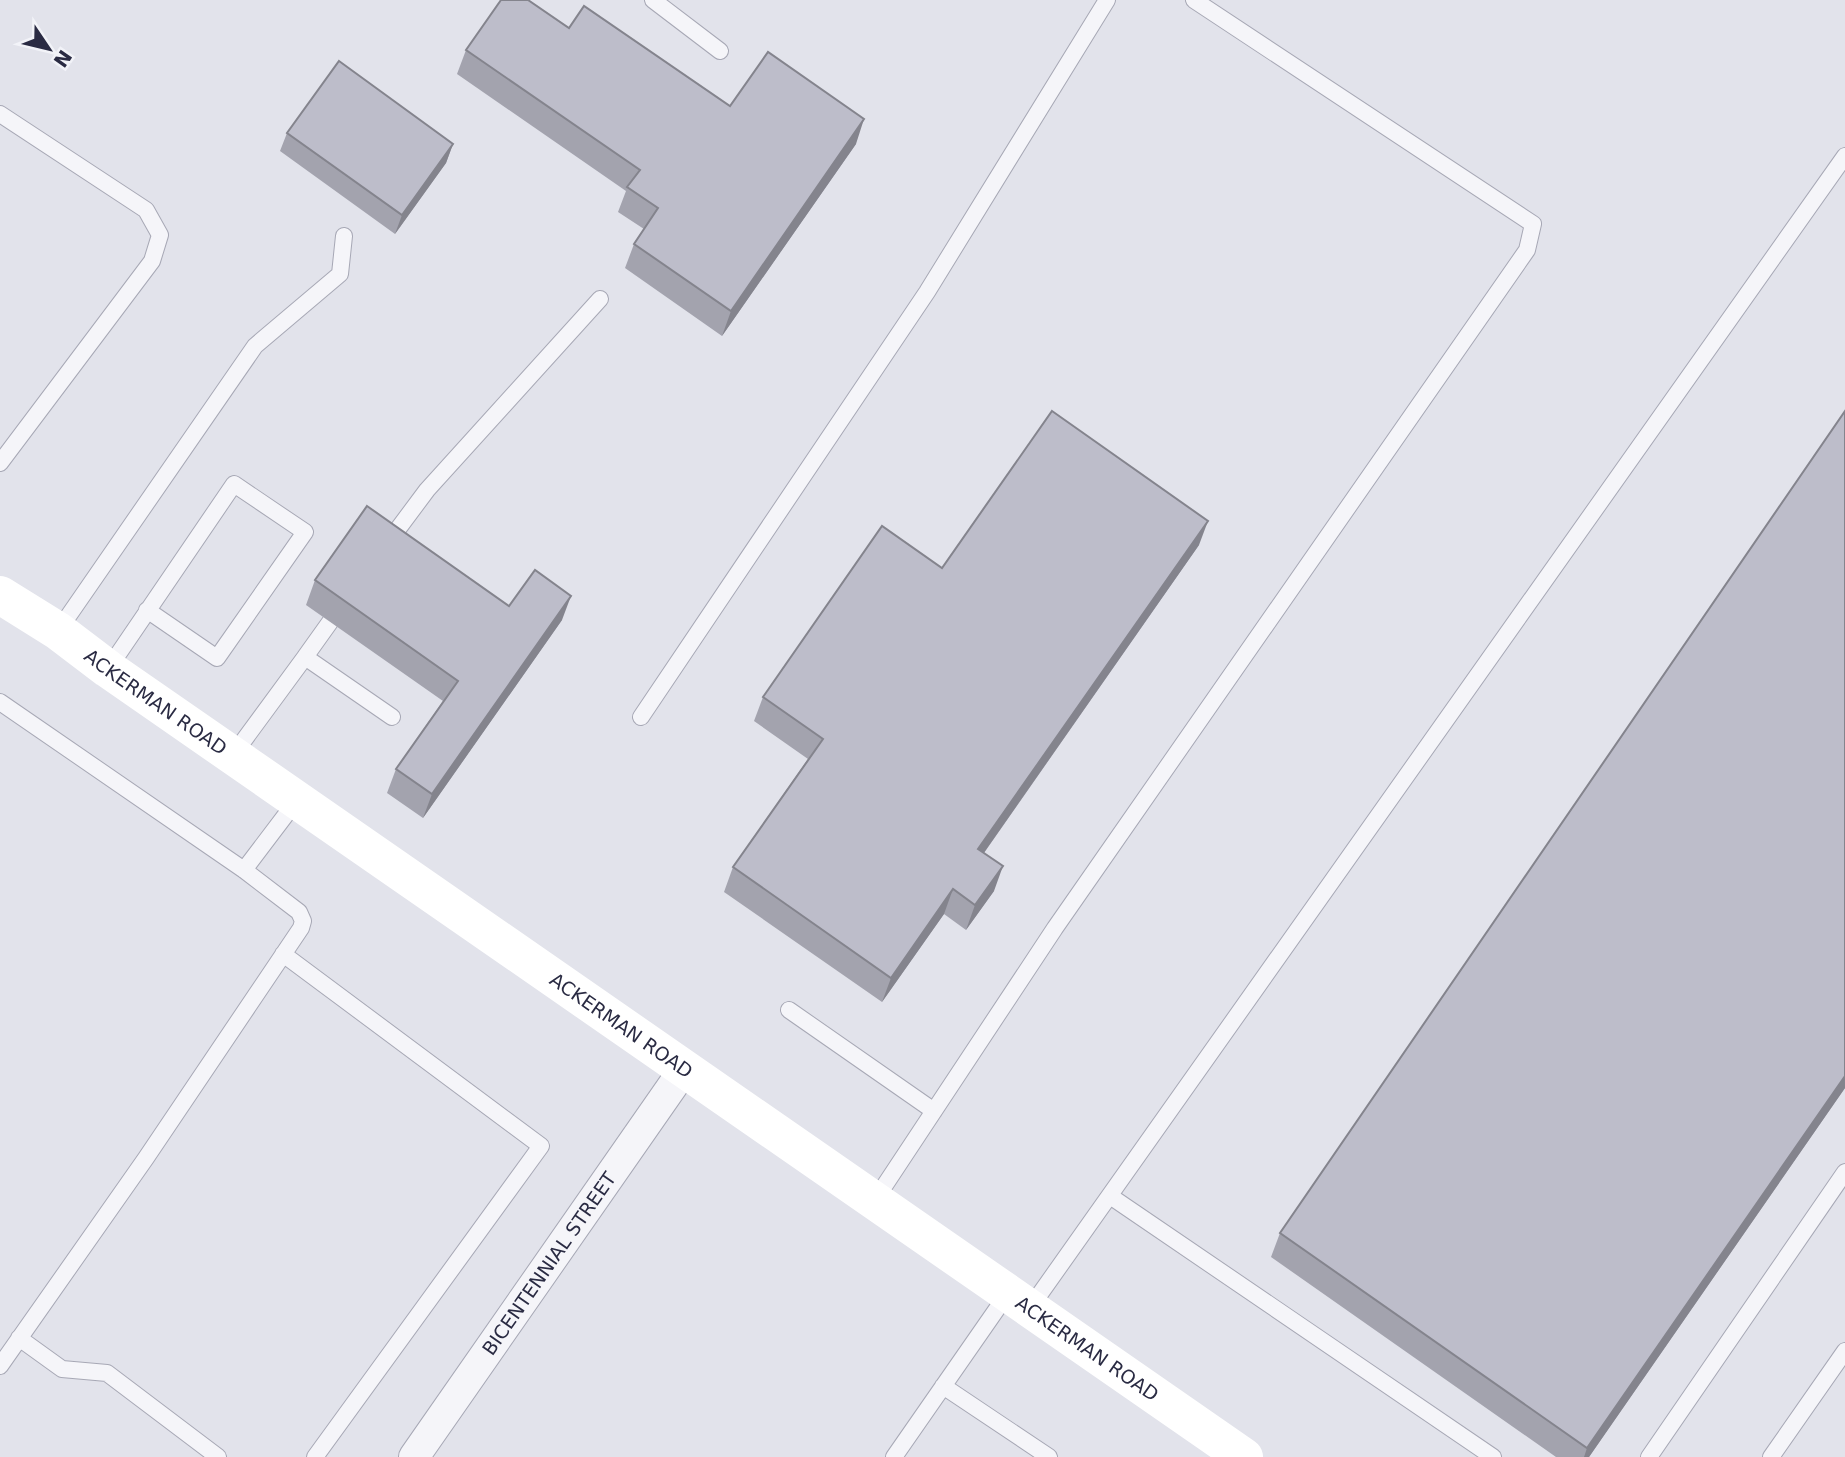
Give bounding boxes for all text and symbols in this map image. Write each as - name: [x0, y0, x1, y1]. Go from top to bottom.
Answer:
- north arrow: [14, 14, 84, 84]
- text: N: [49, 46, 76, 72]
- street label: ACKERMAN ROAD: [80, 644, 231, 759]
- street label: ACKERMAN ROAD: [546, 968, 697, 1082]
- street label: BICENTENNIAL STREET: [478, 1167, 620, 1359]
- street label: ACKERMAN ROAD: [1012, 1291, 1163, 1405]

